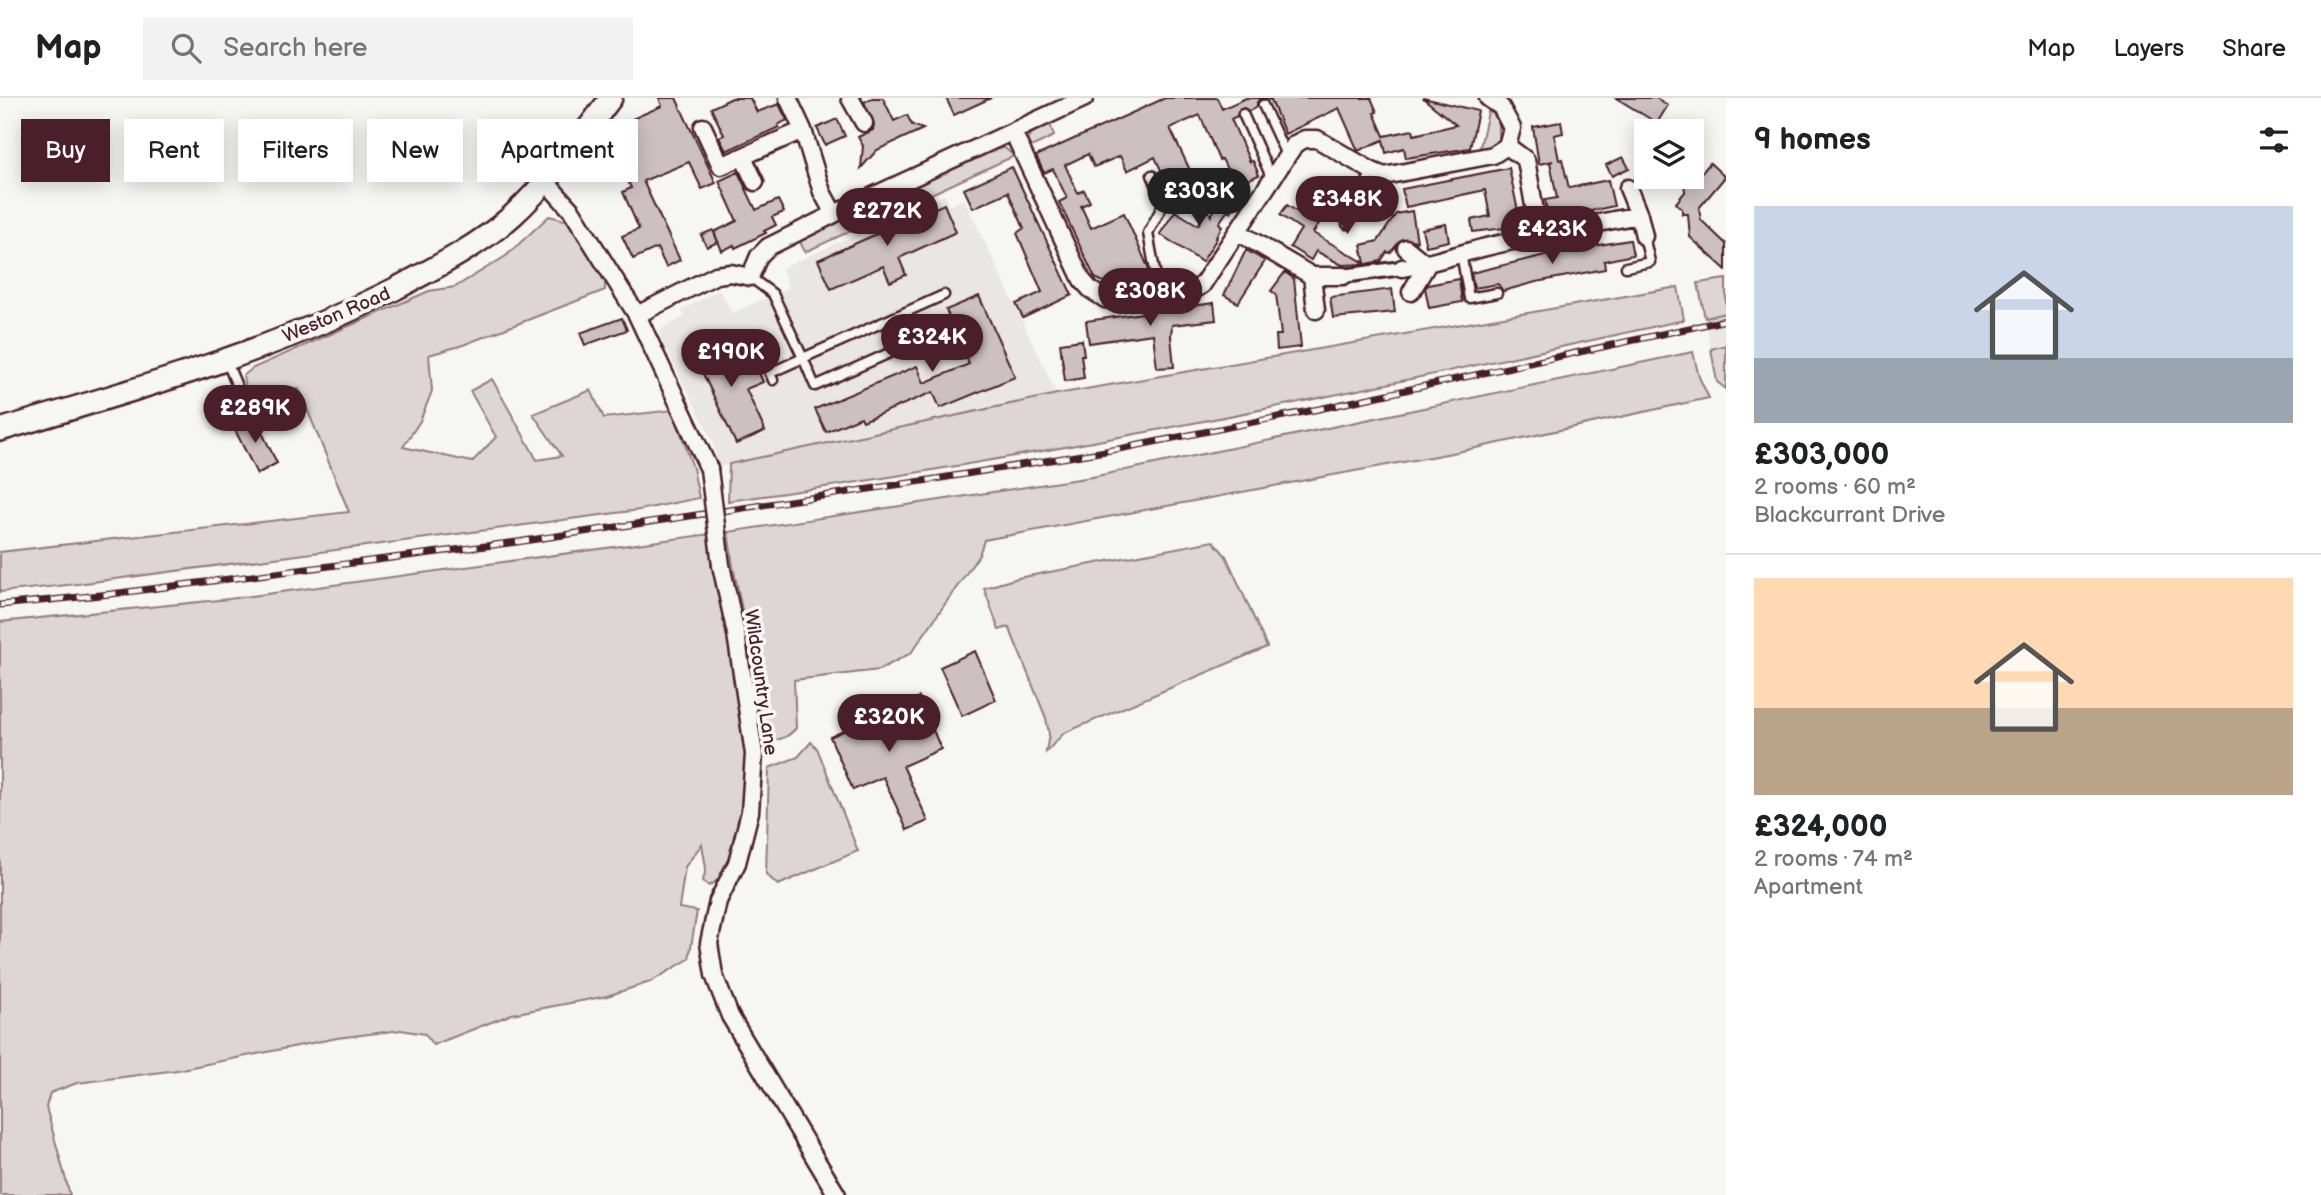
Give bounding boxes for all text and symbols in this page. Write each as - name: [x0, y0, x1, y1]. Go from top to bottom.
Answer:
- search box: [143, 17, 633, 80]
- text: Map: [35, 28, 101, 68]
- icon: search: [167, 29, 205, 67]
- text: Search here: [223, 33, 367, 64]
- text: Map: [2027, 34, 2075, 63]
- text: Layers: [2113, 34, 2184, 63]
- text: Share: [2222, 34, 2286, 63]
- chip: Buy: [21, 119, 110, 182]
- chip: Rent: [124, 119, 224, 182]
- chip: Filters: [238, 119, 353, 182]
- chip: New: [367, 119, 463, 182]
- chip: Apartment: [477, 119, 638, 182]
- map controls: [1634, 119, 1704, 189]
- button: layers: [1634, 119, 1704, 189]
- icon: filters: [2255, 121, 2293, 159]
- text: 9 homes: [1754, 122, 1871, 158]
- pin: £303K: [1150, 169, 1248, 228]
- pin: £348K: [1298, 176, 1396, 236]
- text: £303K: [1163, 177, 1235, 205]
- text: £348K: [1312, 185, 1382, 213]
- pin: £272K: [838, 188, 936, 248]
- text: £272K: [852, 197, 922, 225]
- pin: £423K: [1503, 206, 1601, 266]
- text: £423K: [1517, 215, 1587, 243]
- icon: home: [1961, 252, 2087, 378]
- pin: £308K: [1101, 268, 1199, 328]
- text: £308K: [1114, 277, 1186, 305]
- street label: Weston Road: [279, 282, 394, 348]
- pin: £324K: [883, 314, 981, 374]
- text: £324K: [897, 323, 967, 351]
- pin: £190K: [682, 330, 780, 389]
- text: £190K: [697, 338, 765, 366]
- pin: £289K: [206, 386, 304, 445]
- text: £289K: [219, 394, 291, 422]
- text: £303,000: [1754, 437, 1889, 473]
- text: 2 rooms · 60 m²: [1754, 473, 1916, 501]
- text: Blackcurrant Drive: [1754, 501, 1945, 529]
- street label: Wildcountry Lane: [739, 608, 782, 757]
- icon: home: [1961, 624, 2087, 750]
- pin: £320K: [840, 694, 938, 754]
- text: £320K: [853, 703, 925, 731]
- text: £324,000: [1754, 809, 1887, 845]
- text: 2 rooms · 74 m²: [1754, 845, 1913, 873]
- text: Apartment: [1754, 873, 1863, 901]

